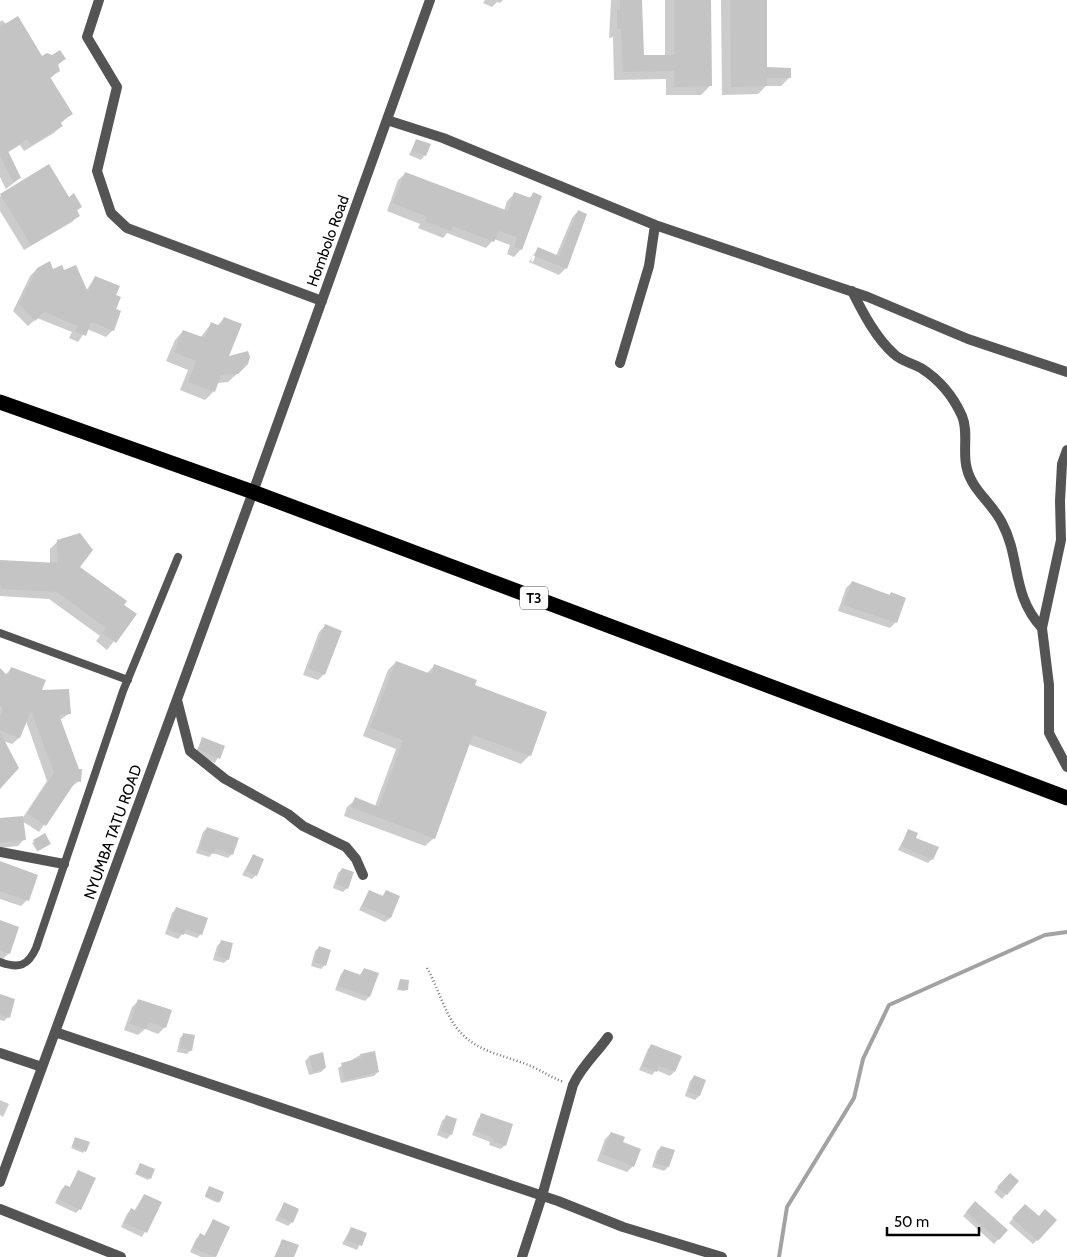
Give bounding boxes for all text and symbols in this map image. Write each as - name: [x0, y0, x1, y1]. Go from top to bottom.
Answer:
- street label: Hombolo Road: [303, 193, 353, 289]
- road number: T3: [520, 586, 548, 610]
- street label: NYUMBA TATU ROAD: [80, 762, 146, 902]
- scale bar: [887, 1204, 980, 1236]
- text: 50 m: [894, 1213, 929, 1231]

